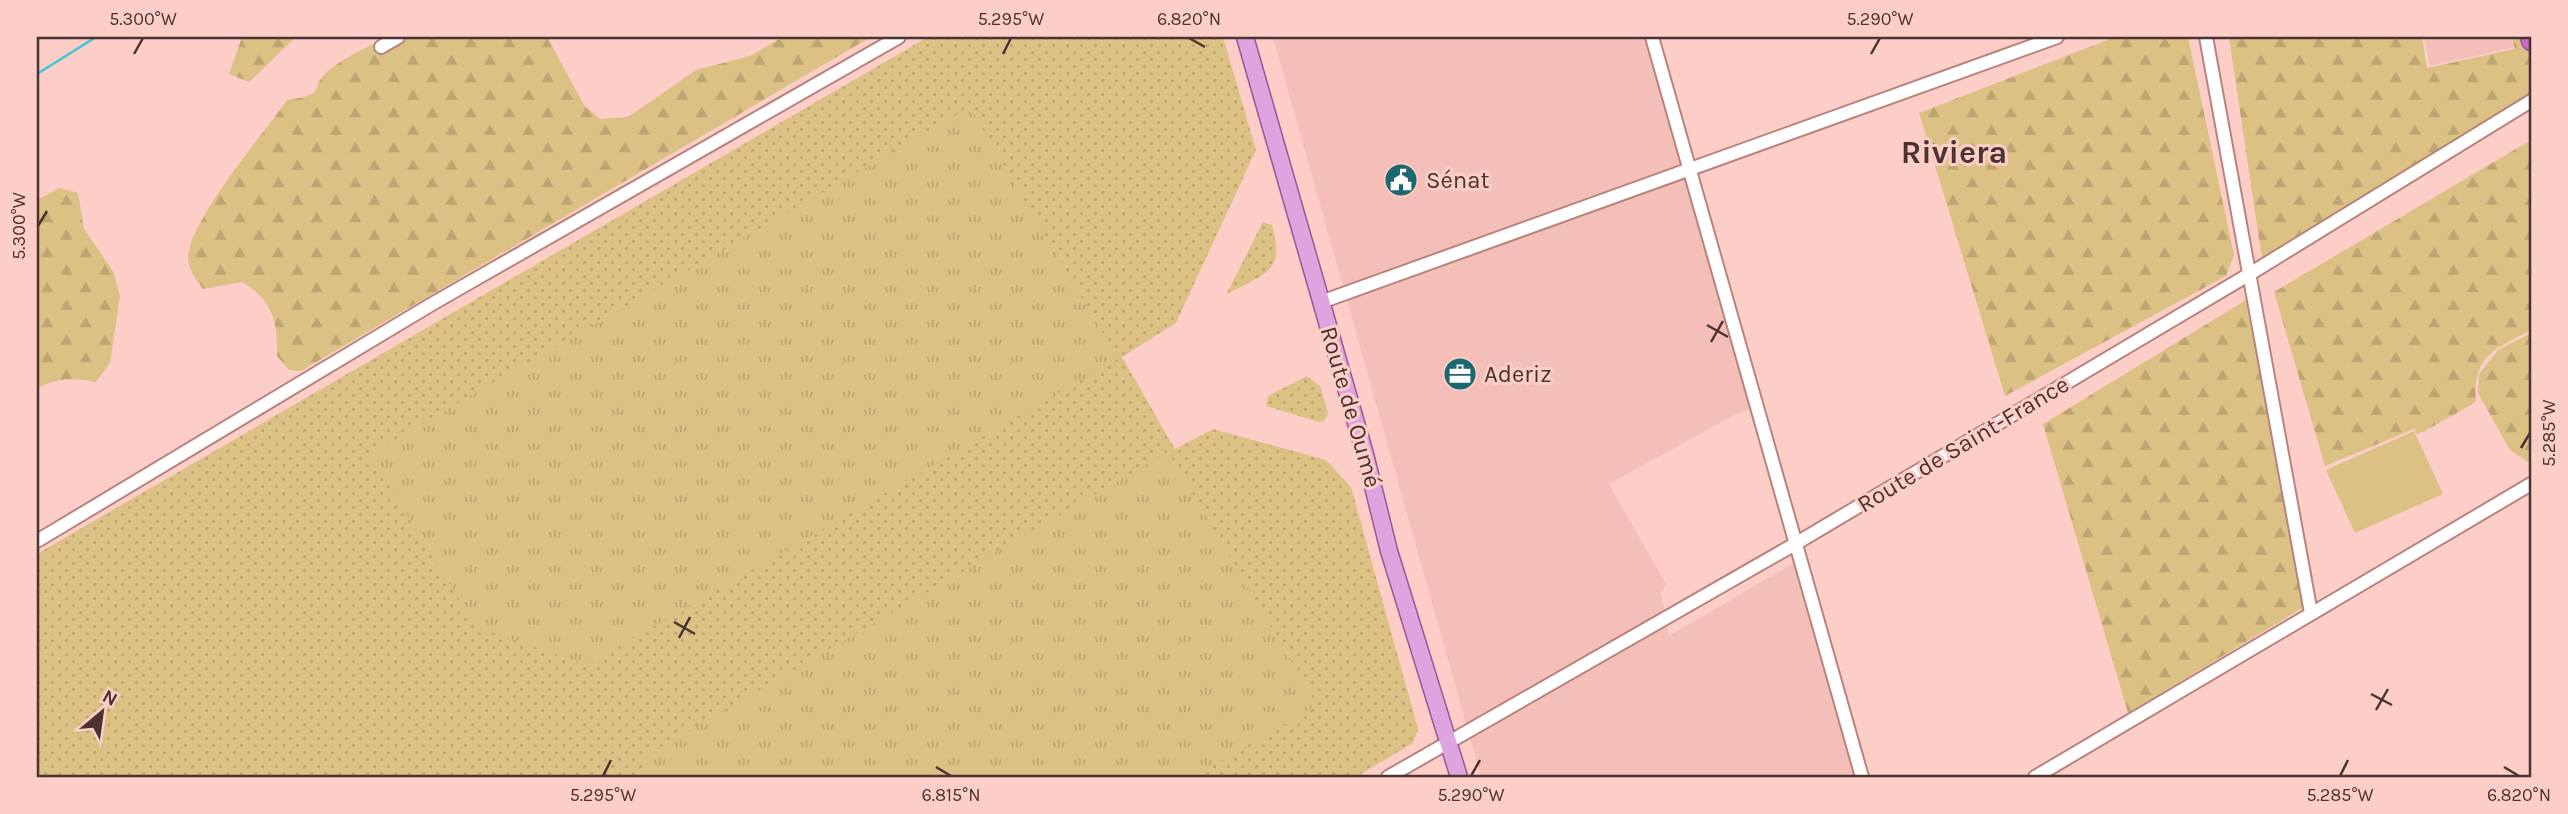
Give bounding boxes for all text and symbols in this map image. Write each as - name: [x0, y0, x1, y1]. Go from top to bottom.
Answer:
- text: 5.300°W: [109, 8, 177, 30]
- text: 5.295°W: [978, 8, 1044, 30]
- text: 6.820°N: [1157, 8, 1221, 30]
- text: 5.290°W: [1846, 8, 1914, 30]
- district label: Riviera: [1901, 134, 2007, 171]
- public building icon: Sénat: [1382, 161, 1420, 199]
- place label: Sénat: [1426, 166, 1490, 194]
- text: 5.300°W: [8, 192, 30, 260]
- street label: Route de Oumé: [1315, 323, 1387, 491]
- office icon: Aderiz: [1441, 355, 1479, 393]
- place label: Aderiz: [1484, 360, 1552, 388]
- street label: Route de Saint-France: [1852, 370, 2074, 518]
- text: 5.285°W: [2538, 399, 2560, 467]
- north arrow: [66, 678, 136, 748]
- text: N: [98, 685, 121, 711]
- text: 5.295°W: [570, 784, 636, 806]
- text: 6.815°N: [921, 784, 981, 806]
- text: 5.290°W: [1437, 784, 1505, 806]
- text: 5.285°W: [2306, 784, 2374, 806]
- text: 6.820°N: [2487, 784, 2551, 806]

